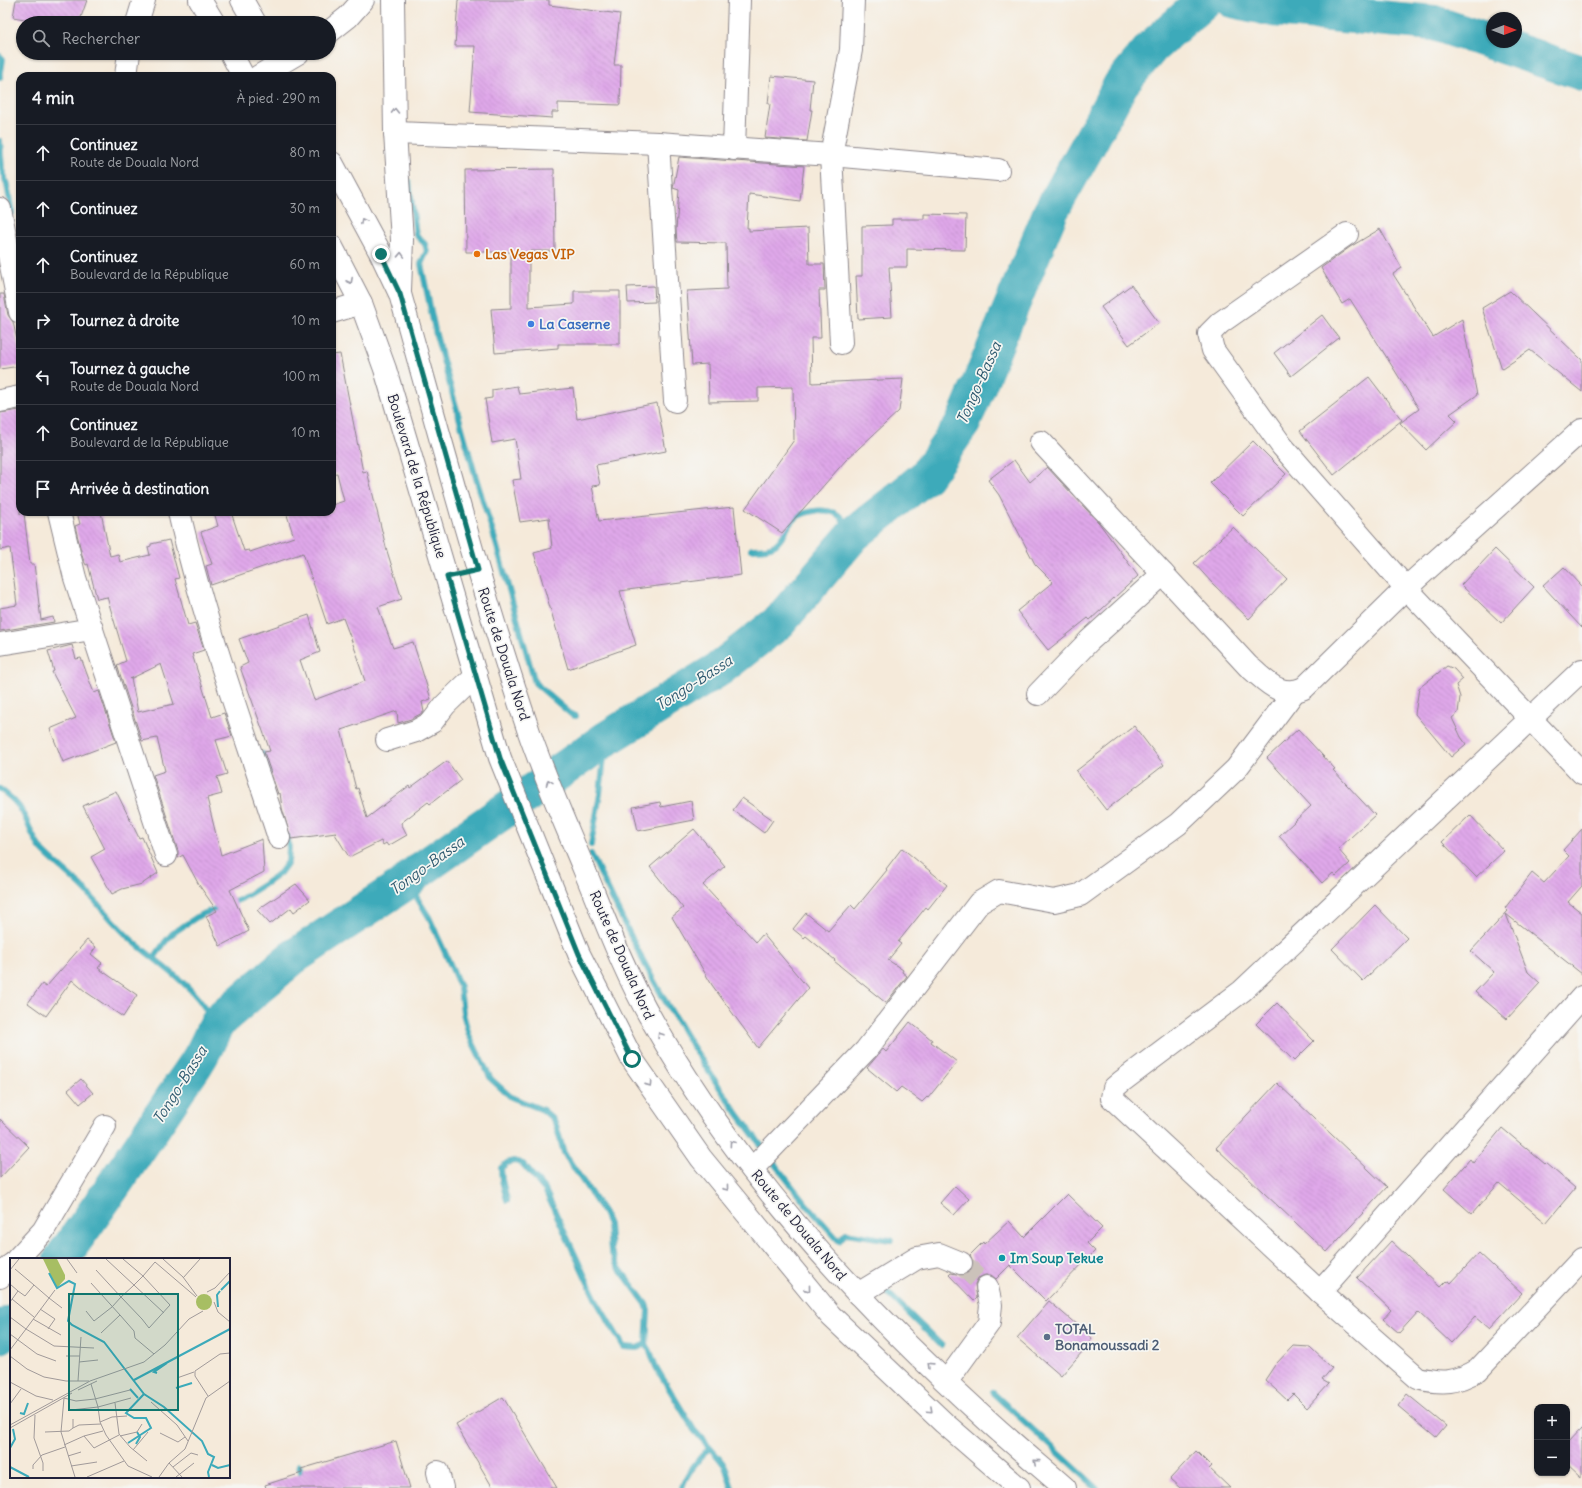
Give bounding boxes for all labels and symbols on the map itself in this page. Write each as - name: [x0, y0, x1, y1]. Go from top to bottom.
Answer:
- north arrow: [1486, 12, 1522, 48]
- one-way arrow: [391, 108, 399, 114]
- one-way arrow: [361, 218, 368, 225]
- route end: [372, 245, 390, 263]
- place label: Las Vegas VIP: [485, 245, 575, 263]
- marker: Las Vegas VIP: [472, 249, 482, 259]
- one-way arrow: [397, 252, 406, 258]
- one-way arrow: [345, 277, 353, 284]
- place label: La Caserne: [539, 315, 611, 333]
- marker: La Caserne: [526, 319, 536, 329]
- water label: Tongo-Bassa: [952, 338, 1006, 427]
- street label: Boulevard de la République: [383, 392, 451, 560]
- street label: Route de Douala Nord: [474, 585, 534, 723]
- water label: Tongo-Bassa: [652, 650, 737, 714]
- one-way arrow: [545, 779, 553, 786]
- water label: Tongo-Bassa: [386, 831, 469, 899]
- street label: Route de Douala Nord: [586, 888, 658, 1022]
- one-way arrow: [658, 1032, 665, 1039]
- water label: Tongo-Bassa: [148, 1041, 212, 1127]
- route start: [623, 1050, 641, 1068]
- one-way arrow: [644, 1080, 652, 1087]
- one-way arrow: [730, 1140, 737, 1147]
- street label: Route de Douala Nord: [747, 1166, 851, 1284]
- one-way arrow: [722, 1184, 729, 1191]
- place label: Im Soup Tekue: [1010, 1249, 1104, 1267]
- marker: Im Soup Tekue: [997, 1253, 1007, 1263]
- inset map: [10, 1258, 230, 1478]
- one-way arrow: [804, 1284, 811, 1292]
- place label: TOTAL Bonamoussadi 2: [1055, 1320, 1160, 1354]
- marker: TOTAL Bonamoussadi 2: [1042, 1332, 1052, 1342]
- one-way arrow: [927, 1362, 935, 1370]
- one-way arrow: [925, 1405, 933, 1413]
- one-way arrow: [1033, 1460, 1041, 1467]

